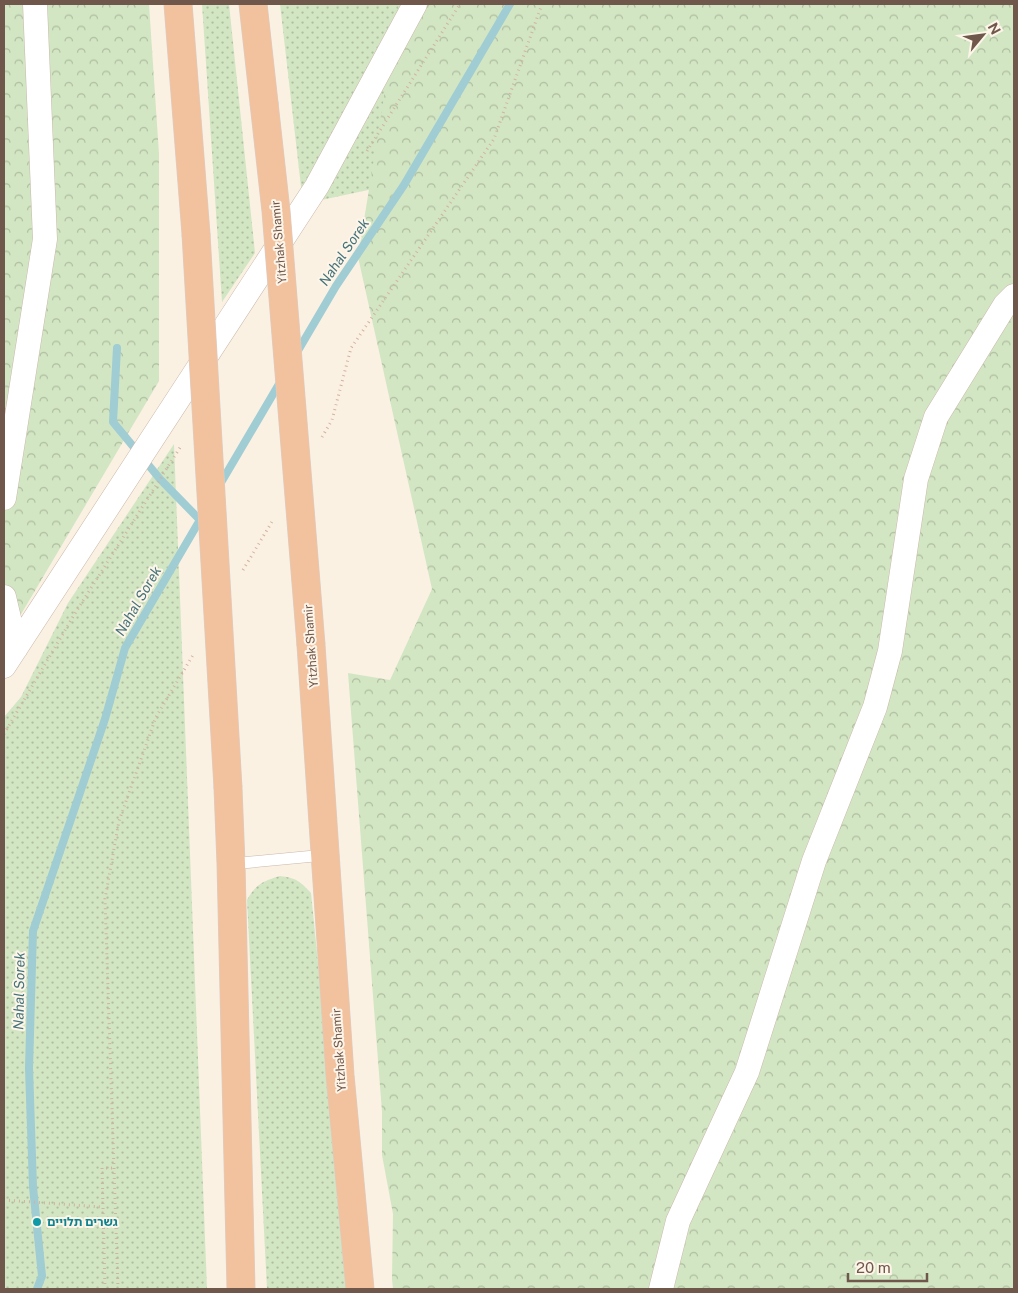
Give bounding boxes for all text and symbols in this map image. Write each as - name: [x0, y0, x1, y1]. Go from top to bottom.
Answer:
- north arrow: [958, 10, 1008, 60]
- text: N: [985, 20, 1004, 37]
- street label: Yitzhak Shamir: [268, 200, 290, 284]
- water label: Nahal Sorek: [316, 215, 373, 289]
- water label: Nahal Sorek: [112, 563, 165, 639]
- street label: Yitzhak Shamir: [301, 604, 321, 688]
- water label: Nahal Sorek: [10, 952, 28, 1030]
- street label: Yitzhak Shamir: [329, 1008, 349, 1092]
- place label: גשרים תלויים: [47, 1215, 118, 1229]
- marker: גשרים תלויים: [31, 1216, 43, 1228]
- scale bar: [848, 1250, 927, 1282]
- text: 20 m: [856, 1259, 891, 1276]

